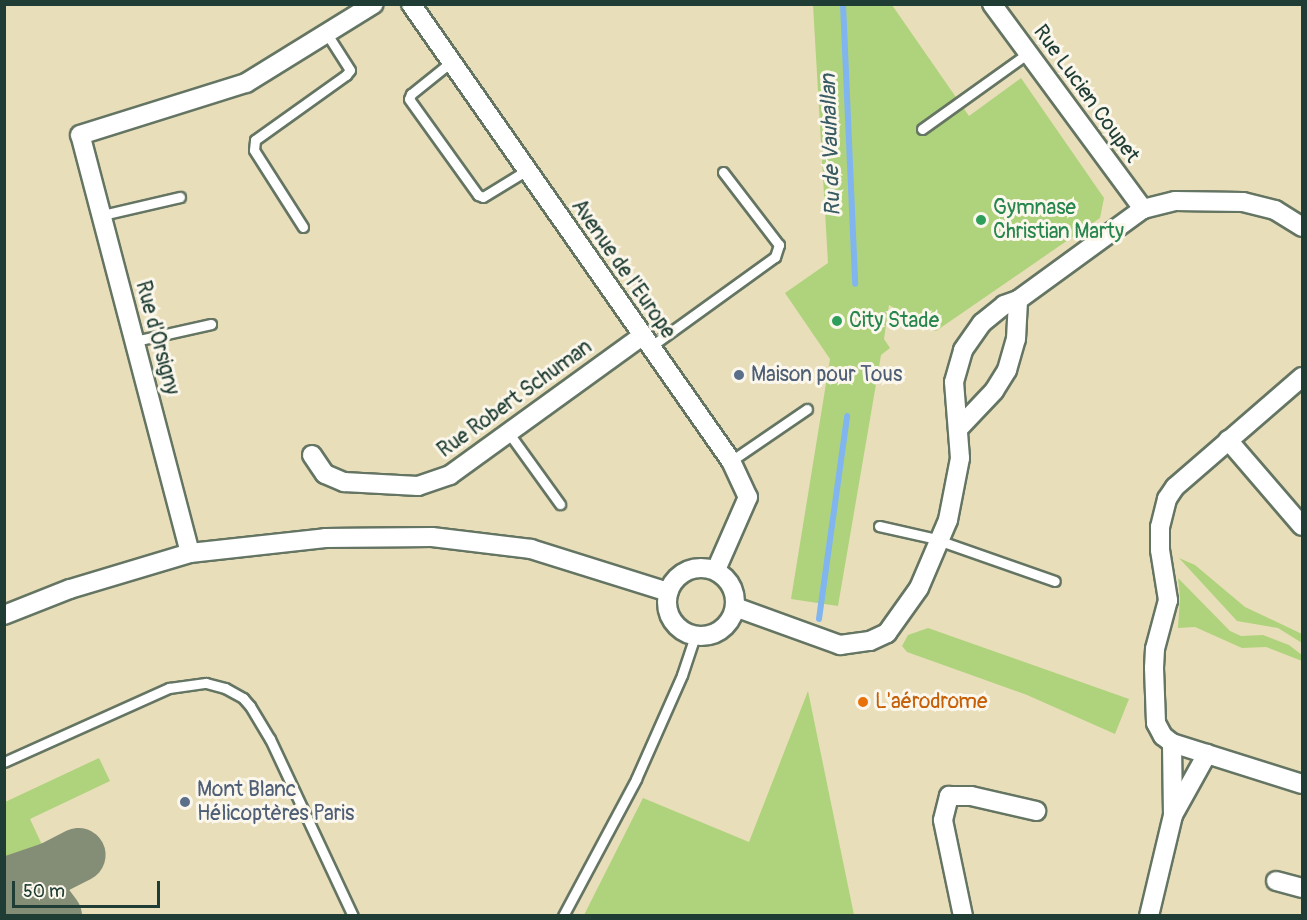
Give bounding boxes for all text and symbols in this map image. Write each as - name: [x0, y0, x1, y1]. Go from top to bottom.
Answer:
- street label: Rue Lucien Coupet: [1028, 20, 1144, 168]
- water label: Ru de Vauhallan: [815, 73, 847, 217]
- street label: Avenue de l'Europe: [566, 195, 680, 343]
- place label: Gymnase Christian Marty: [993, 195, 1124, 245]
- marker: Gymnase Christian Marty: [974, 213, 988, 227]
- street label: Rue d'Orsigny: [130, 278, 184, 398]
- place label: City Stade: [849, 308, 939, 334]
- marker: City Stade: [830, 314, 844, 328]
- street label: Rue Robert Schuman: [433, 335, 597, 463]
- place label: Maison pour Tous: [751, 362, 902, 388]
- marker: Maison pour Tous: [732, 368, 746, 382]
- place label: L'aérodrome: [875, 689, 987, 715]
- marker: L'aérodrome: [856, 695, 870, 709]
- place label: Mont Blanc Hélicoptères Paris: [197, 777, 354, 827]
- marker: Mont Blanc Hélicoptères Paris: [178, 795, 192, 809]
- scale bar: [15, 869, 164, 907]
- text: 50 m: [23, 880, 65, 903]

